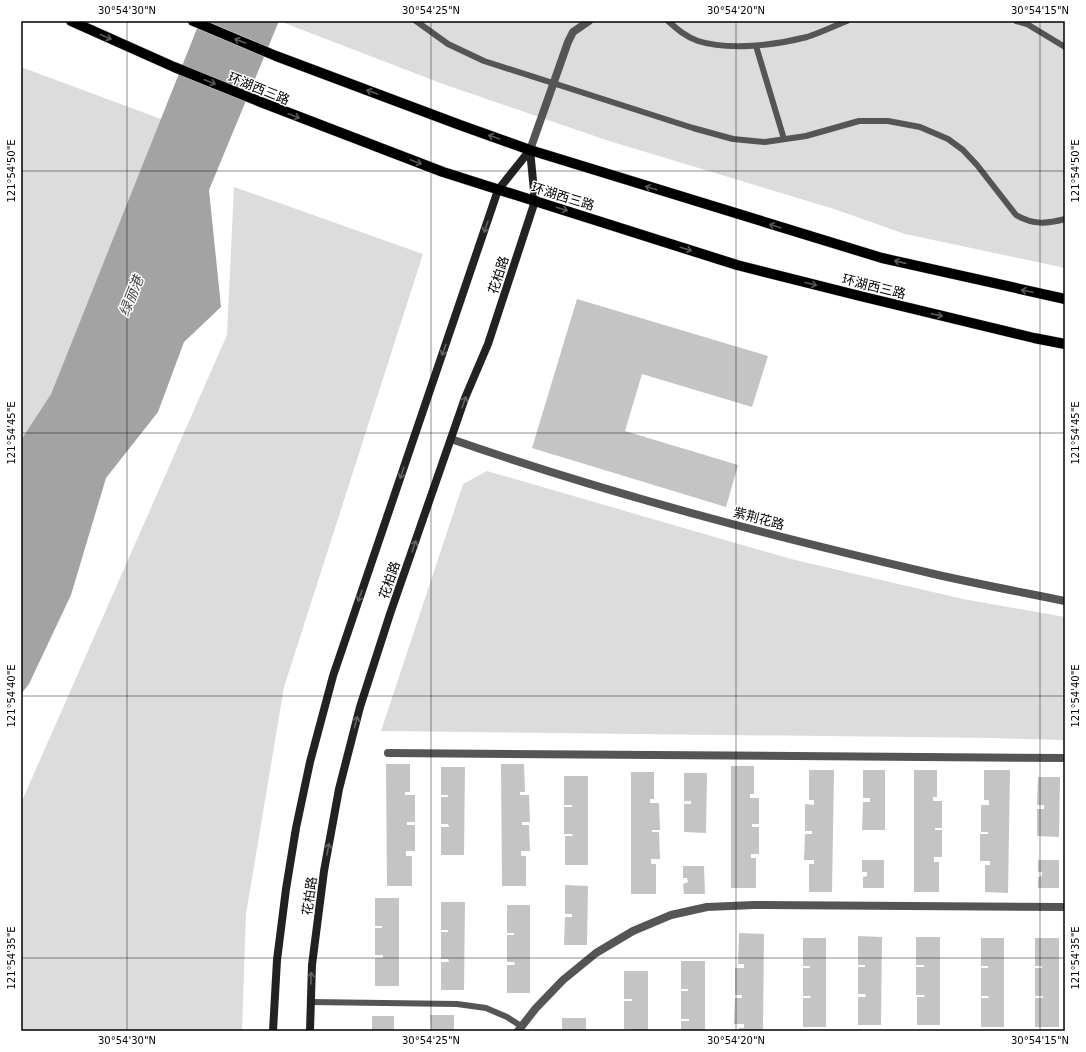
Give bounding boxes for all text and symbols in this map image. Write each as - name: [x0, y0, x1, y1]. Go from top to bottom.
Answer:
- text: 30°54'30"N: [98, 5, 156, 16]
- text: 30°54'25"N: [402, 5, 460, 16]
- text: 30°54'20"N: [707, 5, 765, 16]
- text: 30°54'15"N: [1011, 5, 1069, 16]
- one-way arrow: [100, 34, 112, 42]
- one-way arrow: [234, 36, 246, 44]
- street label: 环湖西三路: [226, 69, 292, 108]
- one-way arrow: [203, 78, 215, 86]
- one-way arrow: [366, 88, 378, 96]
- one-way arrow: [288, 112, 300, 120]
- one-way arrow: [488, 132, 500, 140]
- text: 121°54'50"E: [6, 139, 17, 203]
- text: 121°54'50"E: [1070, 139, 1081, 203]
- one-way arrow: [409, 159, 422, 166]
- street label: 环湖西三路: [530, 180, 596, 213]
- one-way arrow: [645, 184, 658, 191]
- one-way arrow: [556, 206, 568, 214]
- one-way arrow: [481, 220, 489, 232]
- one-way arrow: [769, 222, 782, 229]
- one-way arrow: [679, 246, 692, 253]
- street label: 花柏路: [485, 254, 512, 296]
- one-way arrow: [894, 258, 907, 266]
- street label: 环湖西三路: [841, 271, 907, 302]
- water label: 绿丽港: [116, 272, 147, 318]
- one-way arrow: [804, 281, 817, 288]
- one-way arrow: [1021, 286, 1034, 294]
- one-way arrow: [931, 311, 944, 319]
- one-way arrow: [440, 343, 447, 356]
- one-way arrow: [460, 396, 468, 408]
- text: 121°54'45"E: [6, 401, 17, 465]
- text: 121°54'45"E: [1070, 401, 1081, 465]
- one-way arrow: [398, 466, 405, 479]
- street label: 紫荆花路: [732, 505, 786, 532]
- one-way arrow: [411, 539, 418, 552]
- street label: 花柏路: [376, 559, 403, 601]
- one-way arrow: [356, 590, 364, 602]
- text: 121°54'40"E: [6, 664, 17, 728]
- text: 121°54'40"E: [1070, 664, 1081, 728]
- one-way arrow: [353, 716, 360, 729]
- one-way arrow: [324, 843, 332, 856]
- street label: 花柏路: [299, 876, 320, 916]
- text: 121°54'35"E: [6, 926, 17, 990]
- text: 121°54'35"E: [1070, 926, 1081, 990]
- one-way arrow: [308, 972, 315, 985]
- text: 30°54'30"N: [98, 1035, 156, 1046]
- text: 30°54'25"N: [402, 1035, 460, 1046]
- text: 30°54'20"N: [707, 1035, 765, 1046]
- text: 30°54'15"N: [1011, 1035, 1069, 1046]

